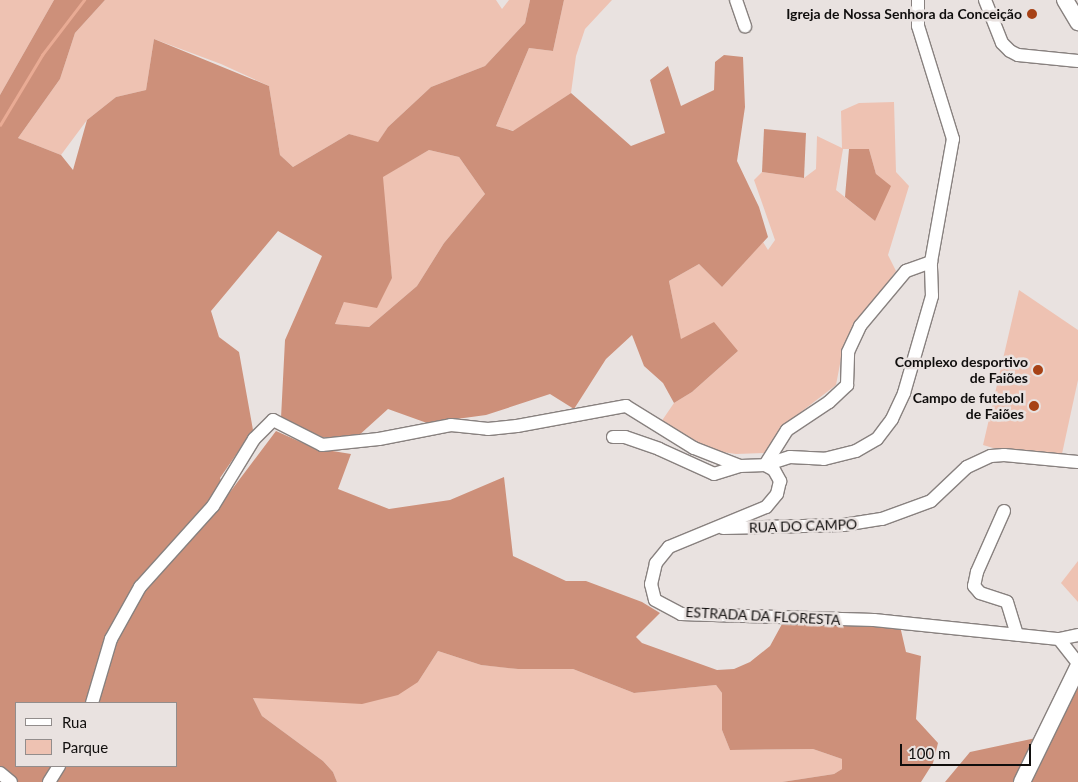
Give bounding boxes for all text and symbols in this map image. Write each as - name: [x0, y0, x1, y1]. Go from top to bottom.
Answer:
- place label: Igreja de Nossa Senhora da Conceição: [786, 6, 1022, 22]
- marker: Igreja de Nossa Senhora da Conceição: [1026, 8, 1038, 20]
- place label: Complexo desportivo de Faiões: [895, 354, 1028, 387]
- marker: Complexo desportivo de Faiões: [1032, 364, 1044, 376]
- place label: Campo de futebol de Faiões: [913, 390, 1024, 422]
- marker: Campo de futebol de Faiões: [1028, 400, 1040, 412]
- street label: RUA DO CAMPO: [748, 516, 858, 536]
- street label: ESTRADA DA FLORESTA: [685, 604, 841, 628]
- legend: [15, 702, 178, 767]
- text: Rua: [62, 713, 87, 731]
- scale bar: [903, 734, 1034, 766]
- text: Parque: [62, 738, 108, 756]
- text: 100 m: [908, 744, 950, 762]

